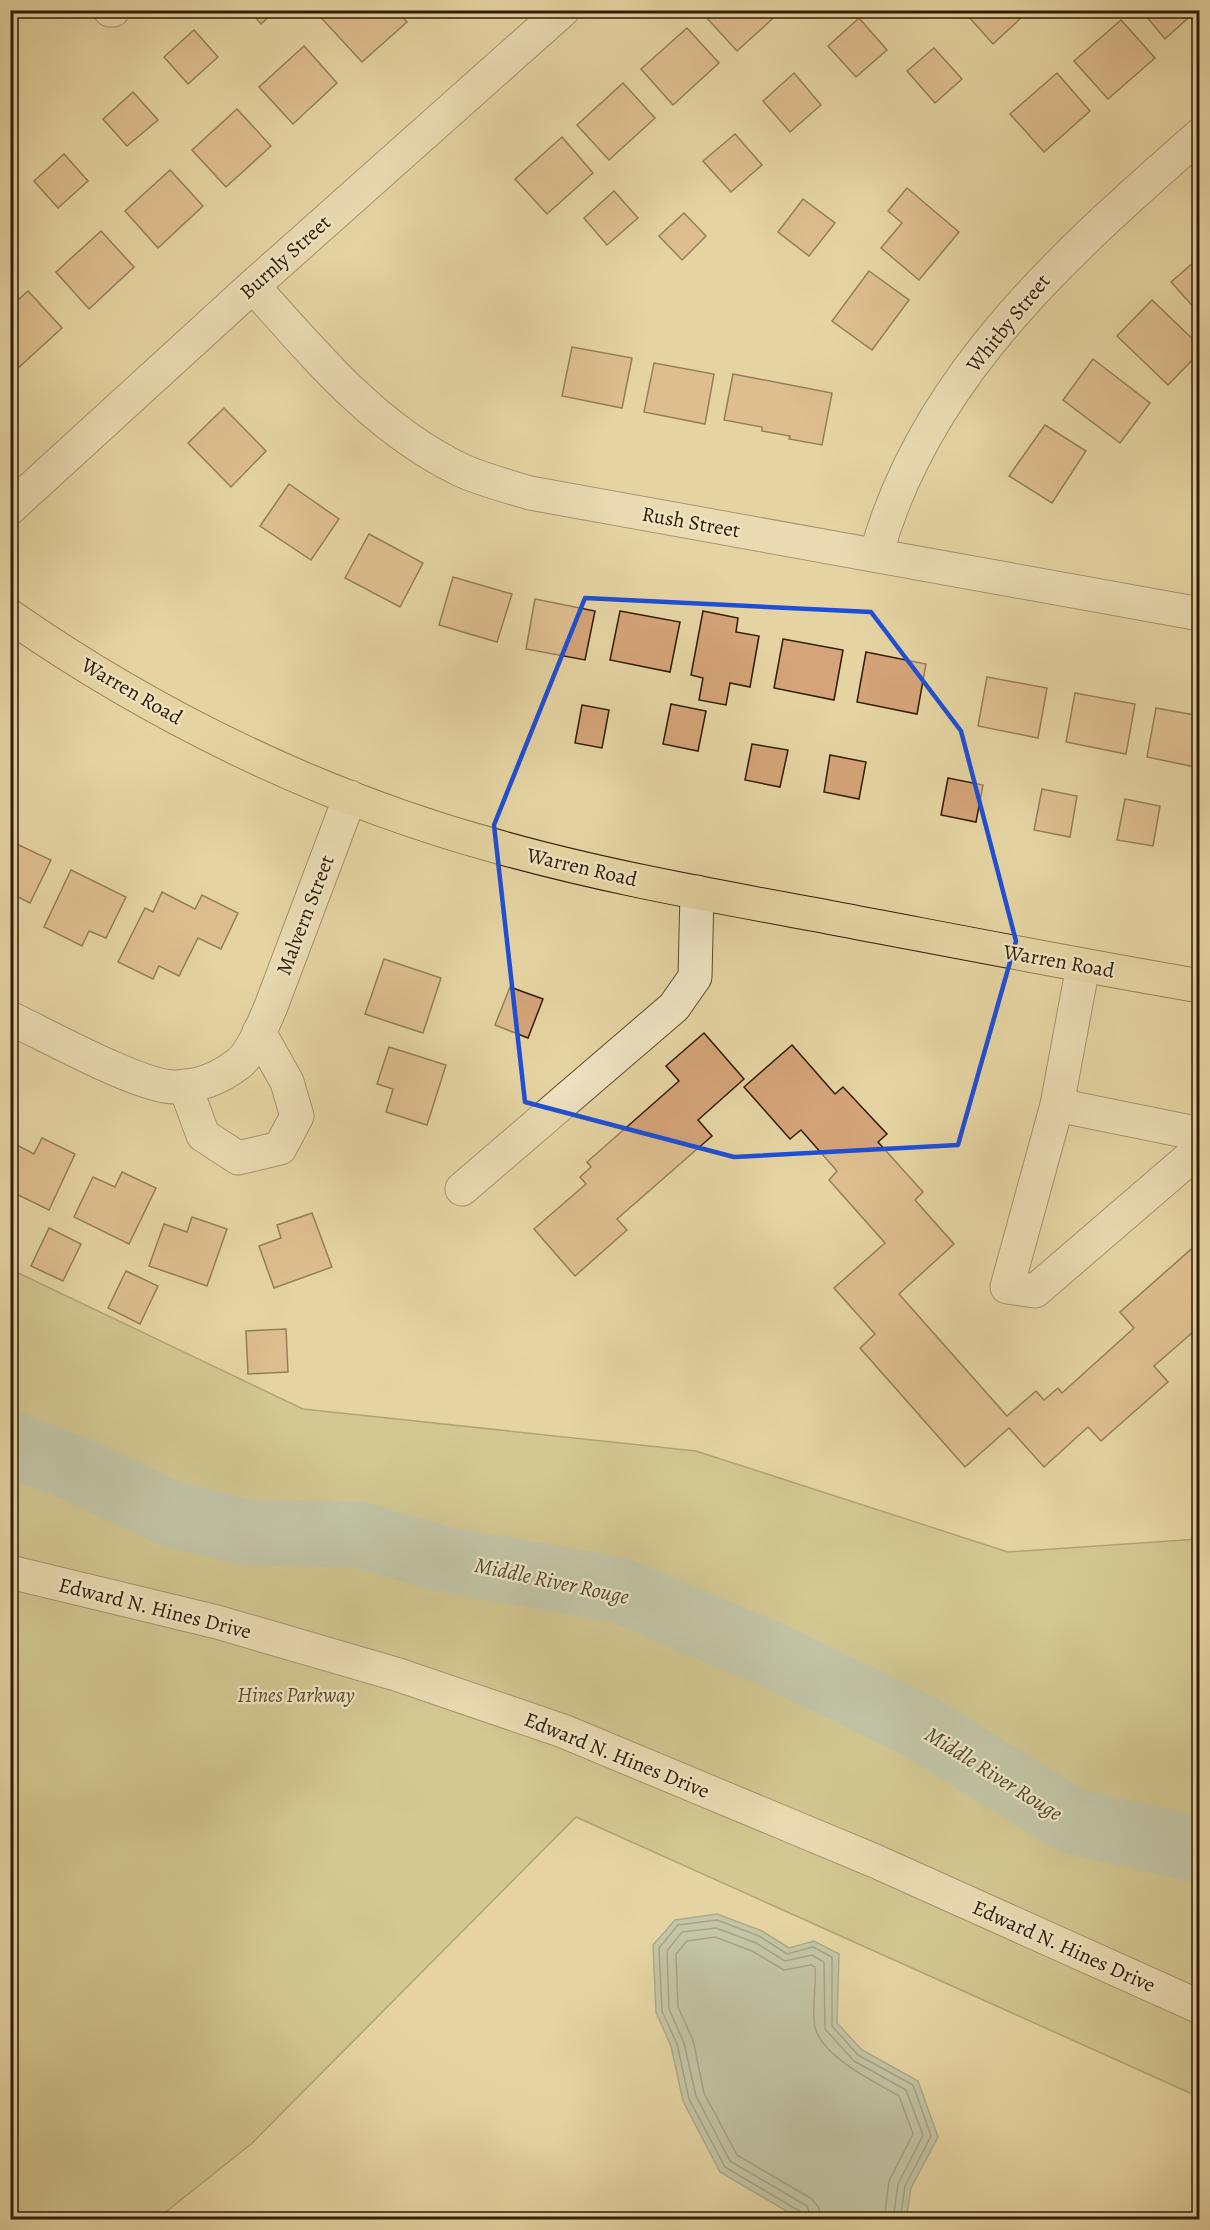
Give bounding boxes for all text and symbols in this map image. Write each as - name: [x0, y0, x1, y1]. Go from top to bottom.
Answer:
- street label: Burnly Street: [233, 209, 337, 305]
- street label: Whitby Street: [959, 268, 1056, 379]
- street label: Rush Street: [640, 500, 742, 544]
- street label: Warren Road: [75, 650, 188, 732]
- street label: Warren Road: [523, 840, 641, 893]
- street label: Malvern Street: [269, 851, 341, 979]
- street label: Warren Road: [1000, 937, 1117, 985]
- water label: Middle River Rouge: [472, 1550, 632, 1612]
- street label: Edward N. Hines Drive: [56, 1571, 254, 1645]
- park label: Hines Parkway: [237, 1681, 355, 1709]
- street label: Edward N. Hines Drive: [520, 1705, 714, 1805]
- water label: Middle River Rouge: [919, 1719, 1068, 1828]
- street label: Edward N. Hines Drive: [968, 1893, 1160, 1999]

